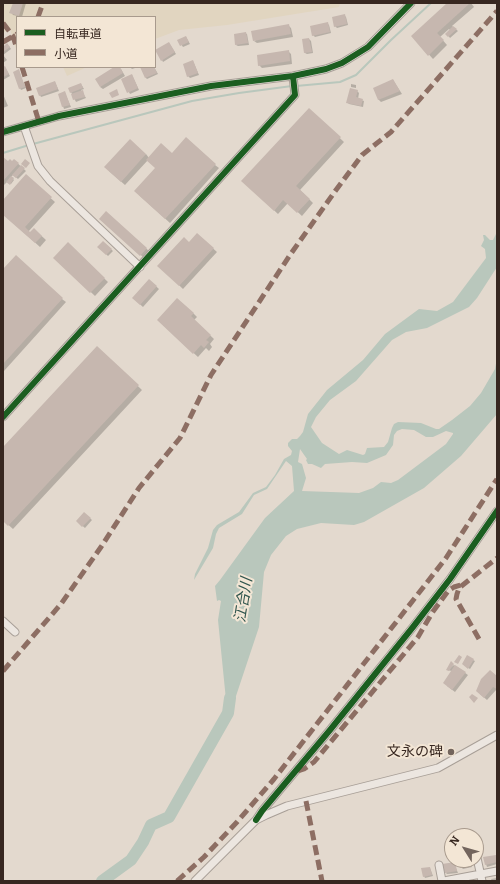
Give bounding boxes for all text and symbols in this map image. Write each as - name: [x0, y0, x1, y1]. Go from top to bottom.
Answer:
- legend: [16, 16, 156, 68]
- text: 自転車道: [54, 27, 102, 41]
- text: 小道: [54, 47, 78, 61]
- water label: 江合川: [232, 576, 256, 624]
- place label: 文永の碑: [387, 744, 443, 760]
- marker: 文永の碑: [446, 747, 456, 757]
- north arrow: [444, 828, 484, 868]
- text: N: [447, 834, 463, 848]

